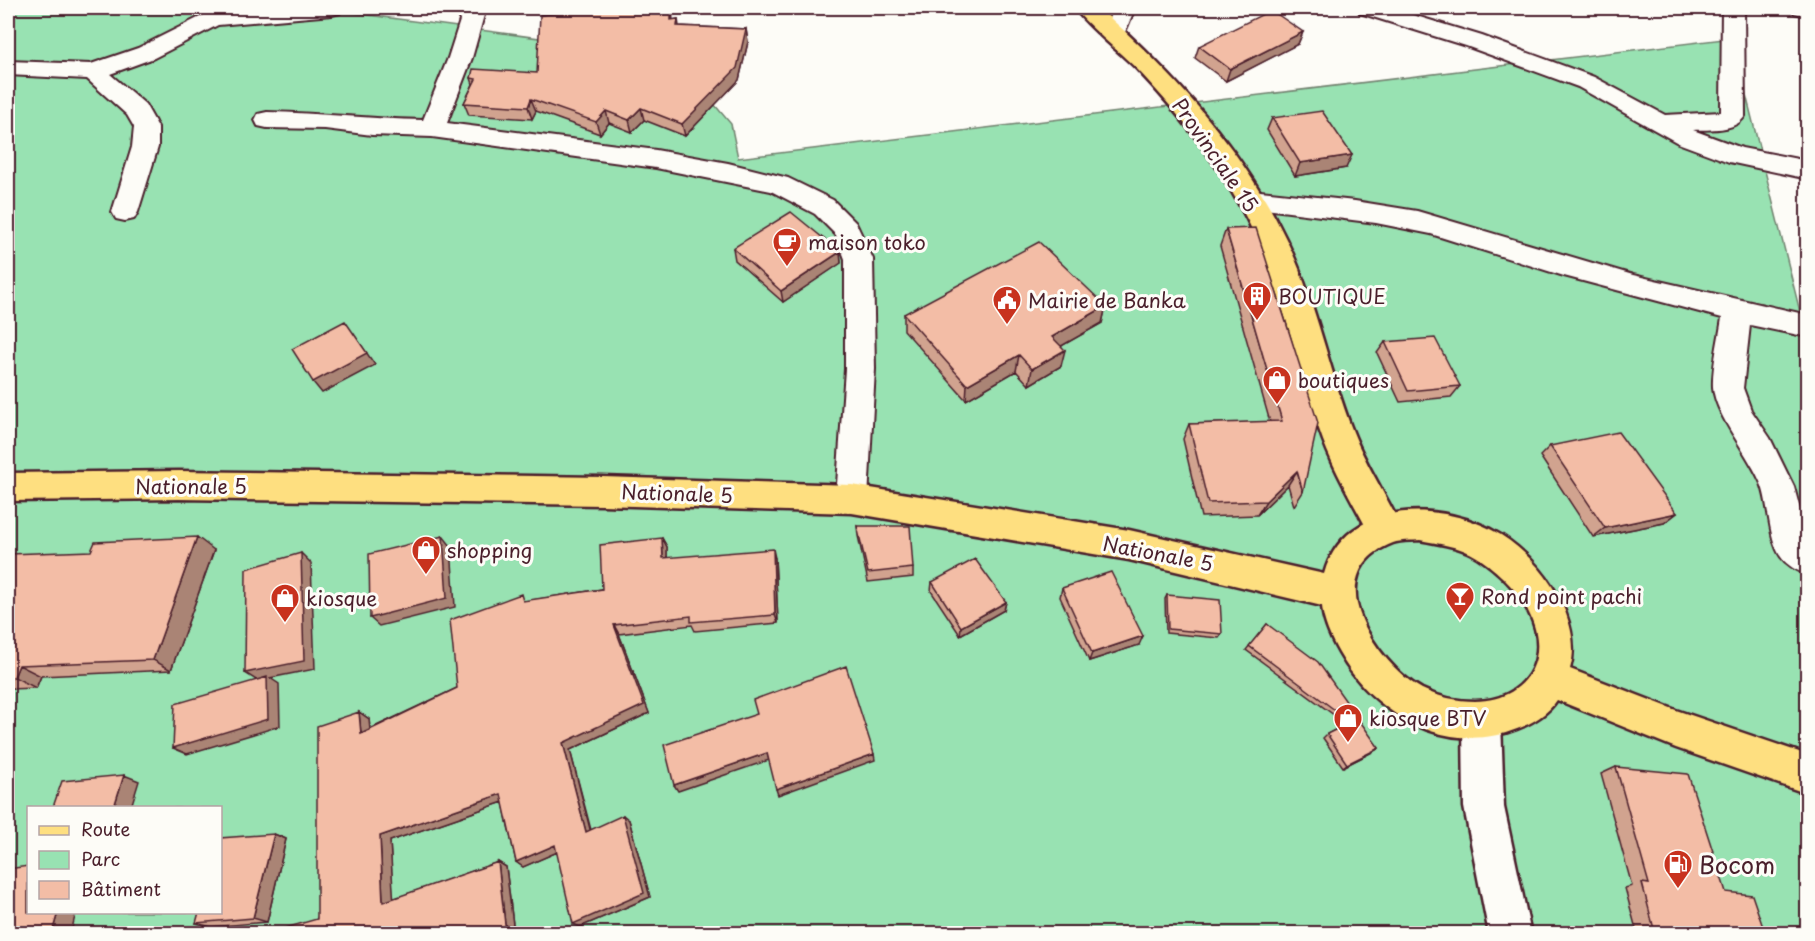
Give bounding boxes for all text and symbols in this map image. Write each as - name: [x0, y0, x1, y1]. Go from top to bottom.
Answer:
- street label: Provinciale 15: [1166, 92, 1266, 218]
- cafe icon: maison toko: [771, 226, 803, 268]
- place label: maison toko: [808, 227, 926, 257]
- building icon: BOUTIQUE: [1241, 280, 1273, 322]
- place label: BOUTIQUE: [1278, 281, 1386, 311]
- public building icon: Mairie de Banka: [991, 284, 1023, 326]
- place label: Mairie de Banka: [1028, 285, 1186, 315]
- shop icon: boutiques: [1261, 364, 1293, 406]
- place label: boutiques: [1298, 365, 1389, 395]
- street label: Nationale 5: [135, 471, 247, 501]
- street label: Nationale 5: [621, 476, 733, 510]
- street label: Nationale 5: [1100, 528, 1216, 578]
- shop icon: shopping: [410, 534, 442, 576]
- place label: shopping: [447, 535, 532, 565]
- bar icon: Rond point pachi: [1444, 580, 1476, 622]
- place label: Rond point pachi: [1481, 581, 1642, 611]
- shop icon: kiosque: [269, 582, 301, 624]
- place label: kiosque: [306, 583, 377, 613]
- shop icon: kiosque BTV: [1332, 702, 1364, 744]
- place label: kiosque BTV: [1369, 703, 1487, 733]
- legend: [27, 806, 222, 914]
- text: Route: [81, 815, 131, 842]
- text: Parc: [81, 845, 120, 872]
- place label: Bocom: [1699, 846, 1775, 882]
- fuel station icon: Bocom: [1662, 848, 1694, 890]
- text: Bâtiment: [81, 875, 161, 902]

